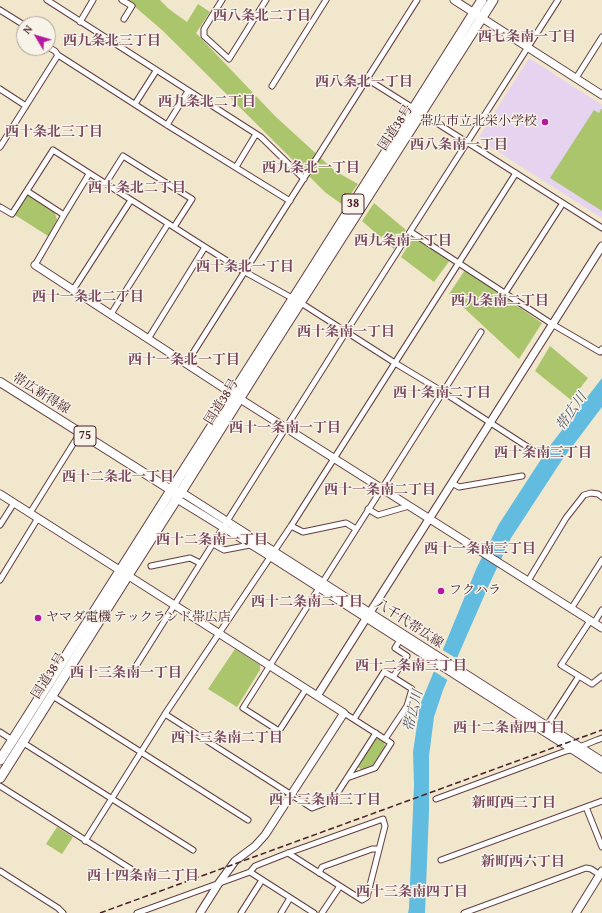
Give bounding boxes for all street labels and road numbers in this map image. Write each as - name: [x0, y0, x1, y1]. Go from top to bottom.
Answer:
- street label: 国道38号: [375, 102, 417, 154]
- road number: 38: [342, 194, 364, 214]
- street label: 帯広新得線: [9, 370, 73, 418]
- street label: 国道38号: [202, 376, 242, 428]
- road number: 75: [74, 426, 96, 446]
- street label: 八千代帯広線: [372, 596, 446, 652]
- street label: 国道38号: [29, 650, 69, 702]

